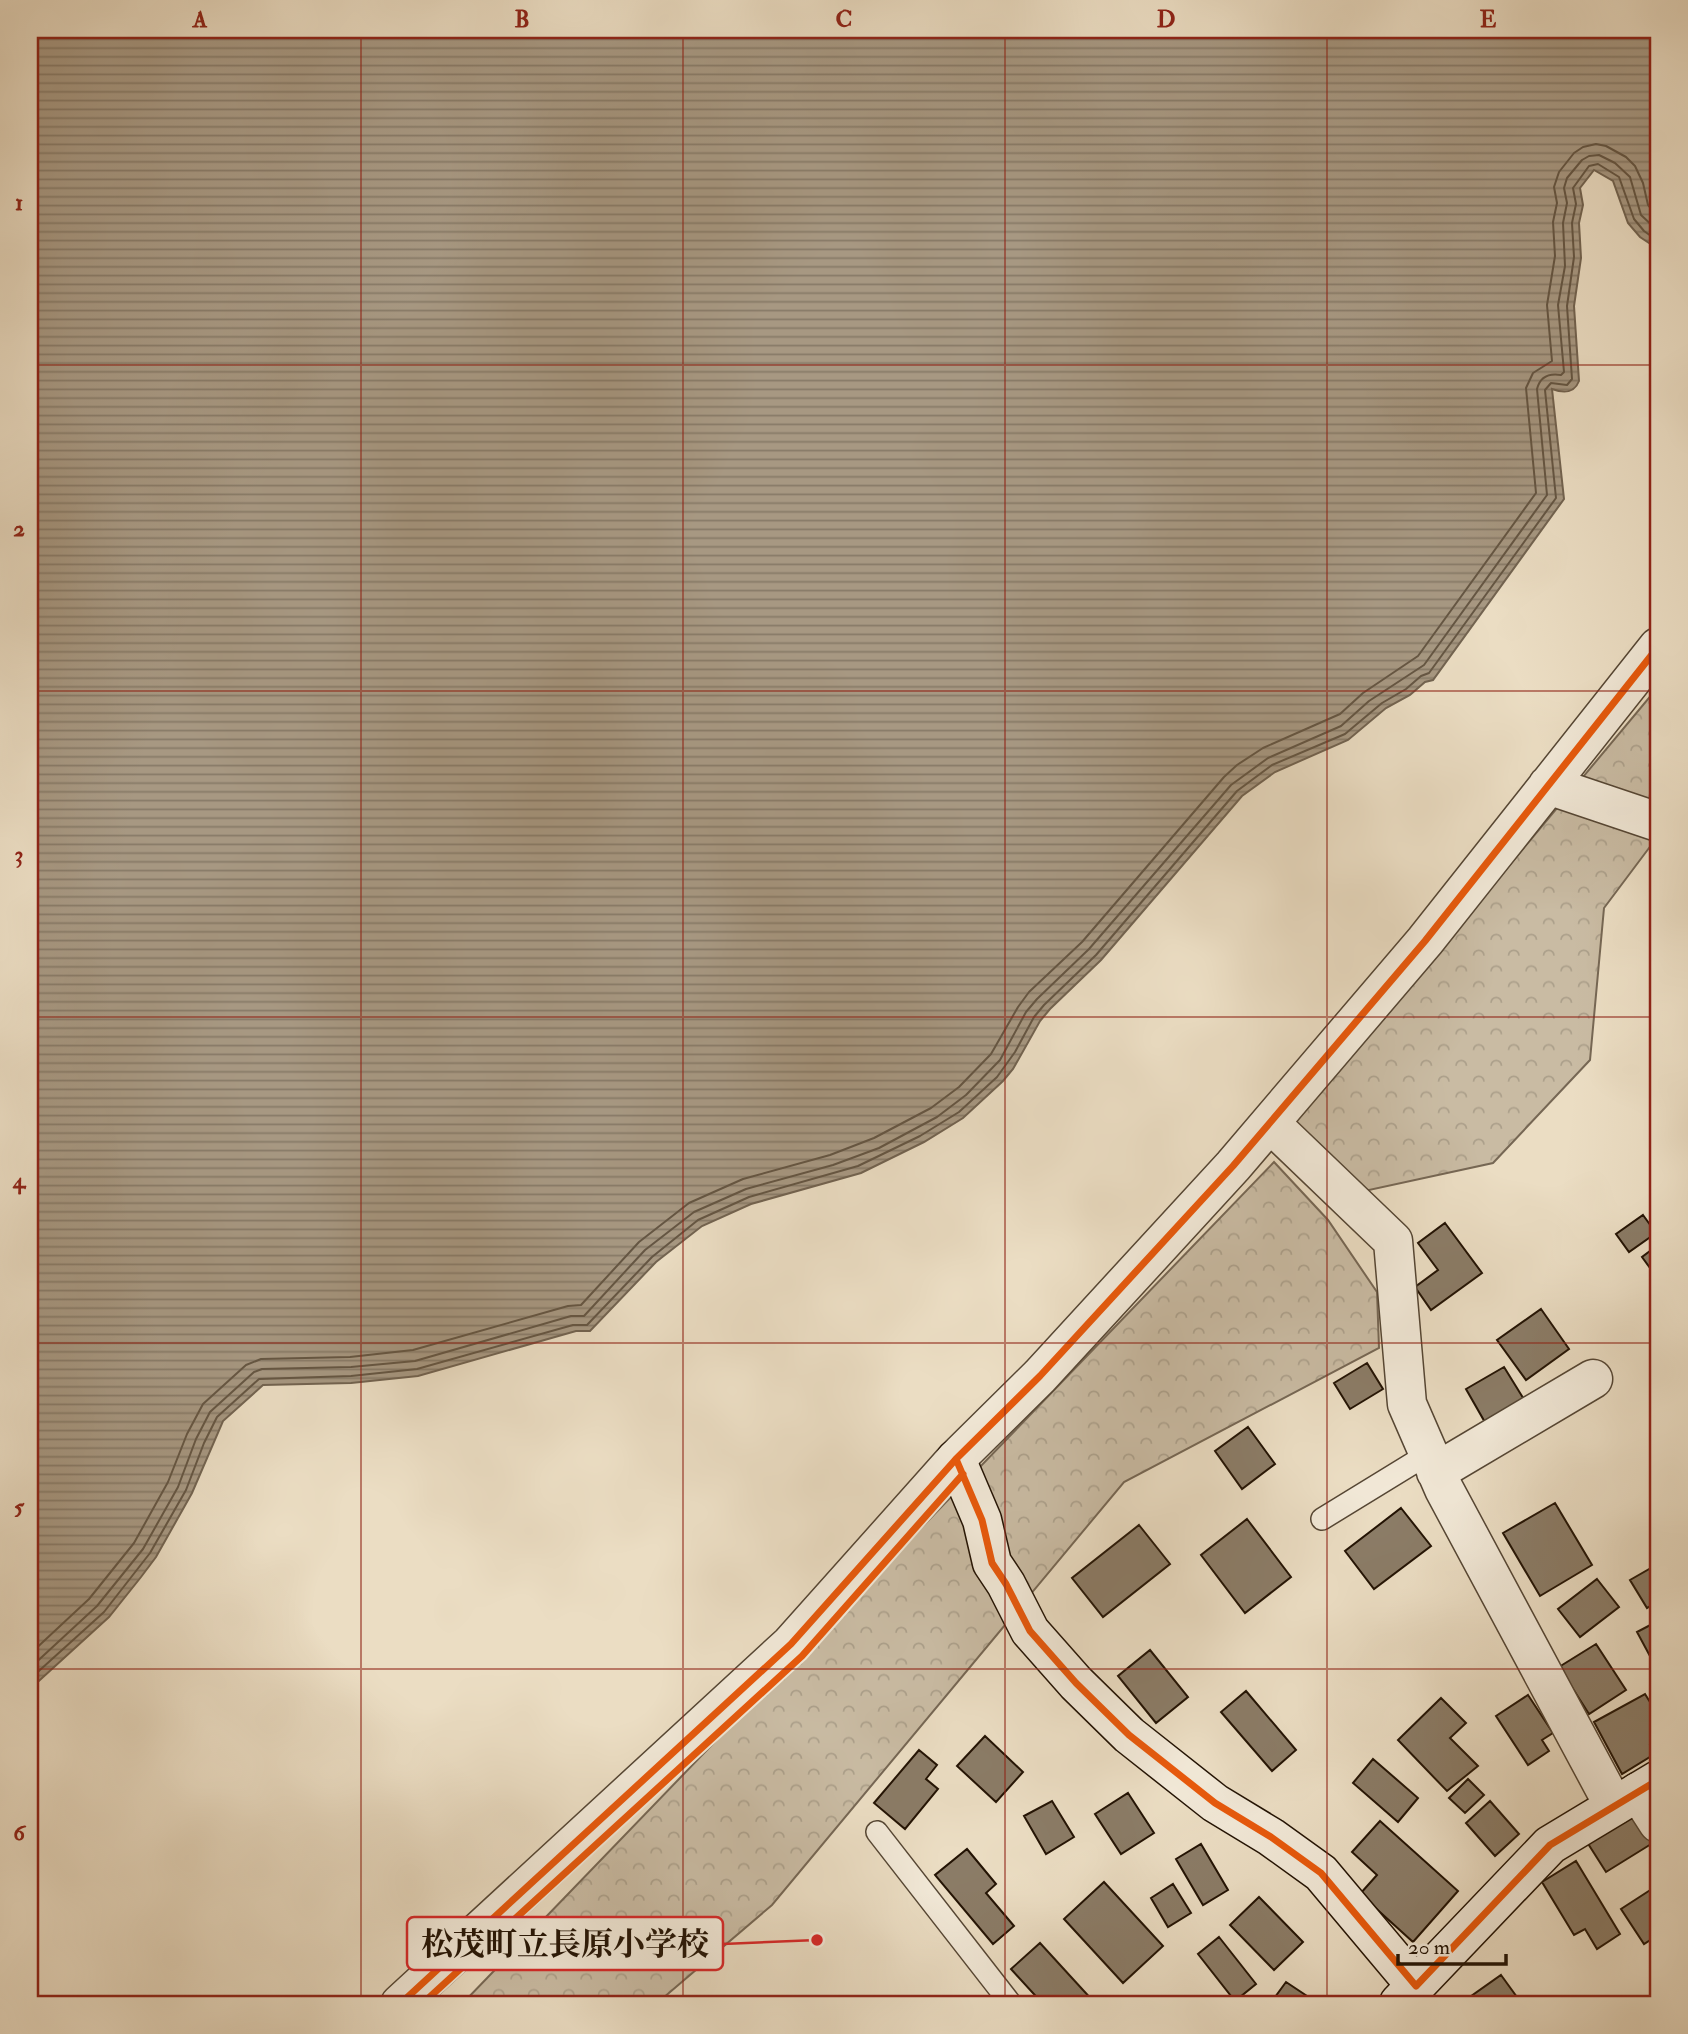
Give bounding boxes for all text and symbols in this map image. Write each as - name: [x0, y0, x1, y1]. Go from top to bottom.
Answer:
- text: A: [192, 5, 208, 34]
- text: B: [514, 5, 530, 34]
- text: C: [836, 5, 852, 34]
- text: D: [1157, 5, 1175, 34]
- text: E: [1480, 5, 1497, 34]
- text: 1: [15, 188, 23, 217]
- text: 2: [13, 514, 25, 543]
- text: 3: [15, 840, 23, 869]
- text: 4: [12, 1166, 27, 1195]
- text: 5: [14, 1492, 25, 1521]
- text: 6: [13, 1818, 27, 1847]
- callout: 松茂町立長原小学校: [407, 1917, 723, 1970]
- scale bar: [1398, 1922, 1506, 1966]
- text: 松茂町立長原小学校: [421, 1925, 709, 1965]
- text: 20 m: [1408, 1934, 1450, 1961]

